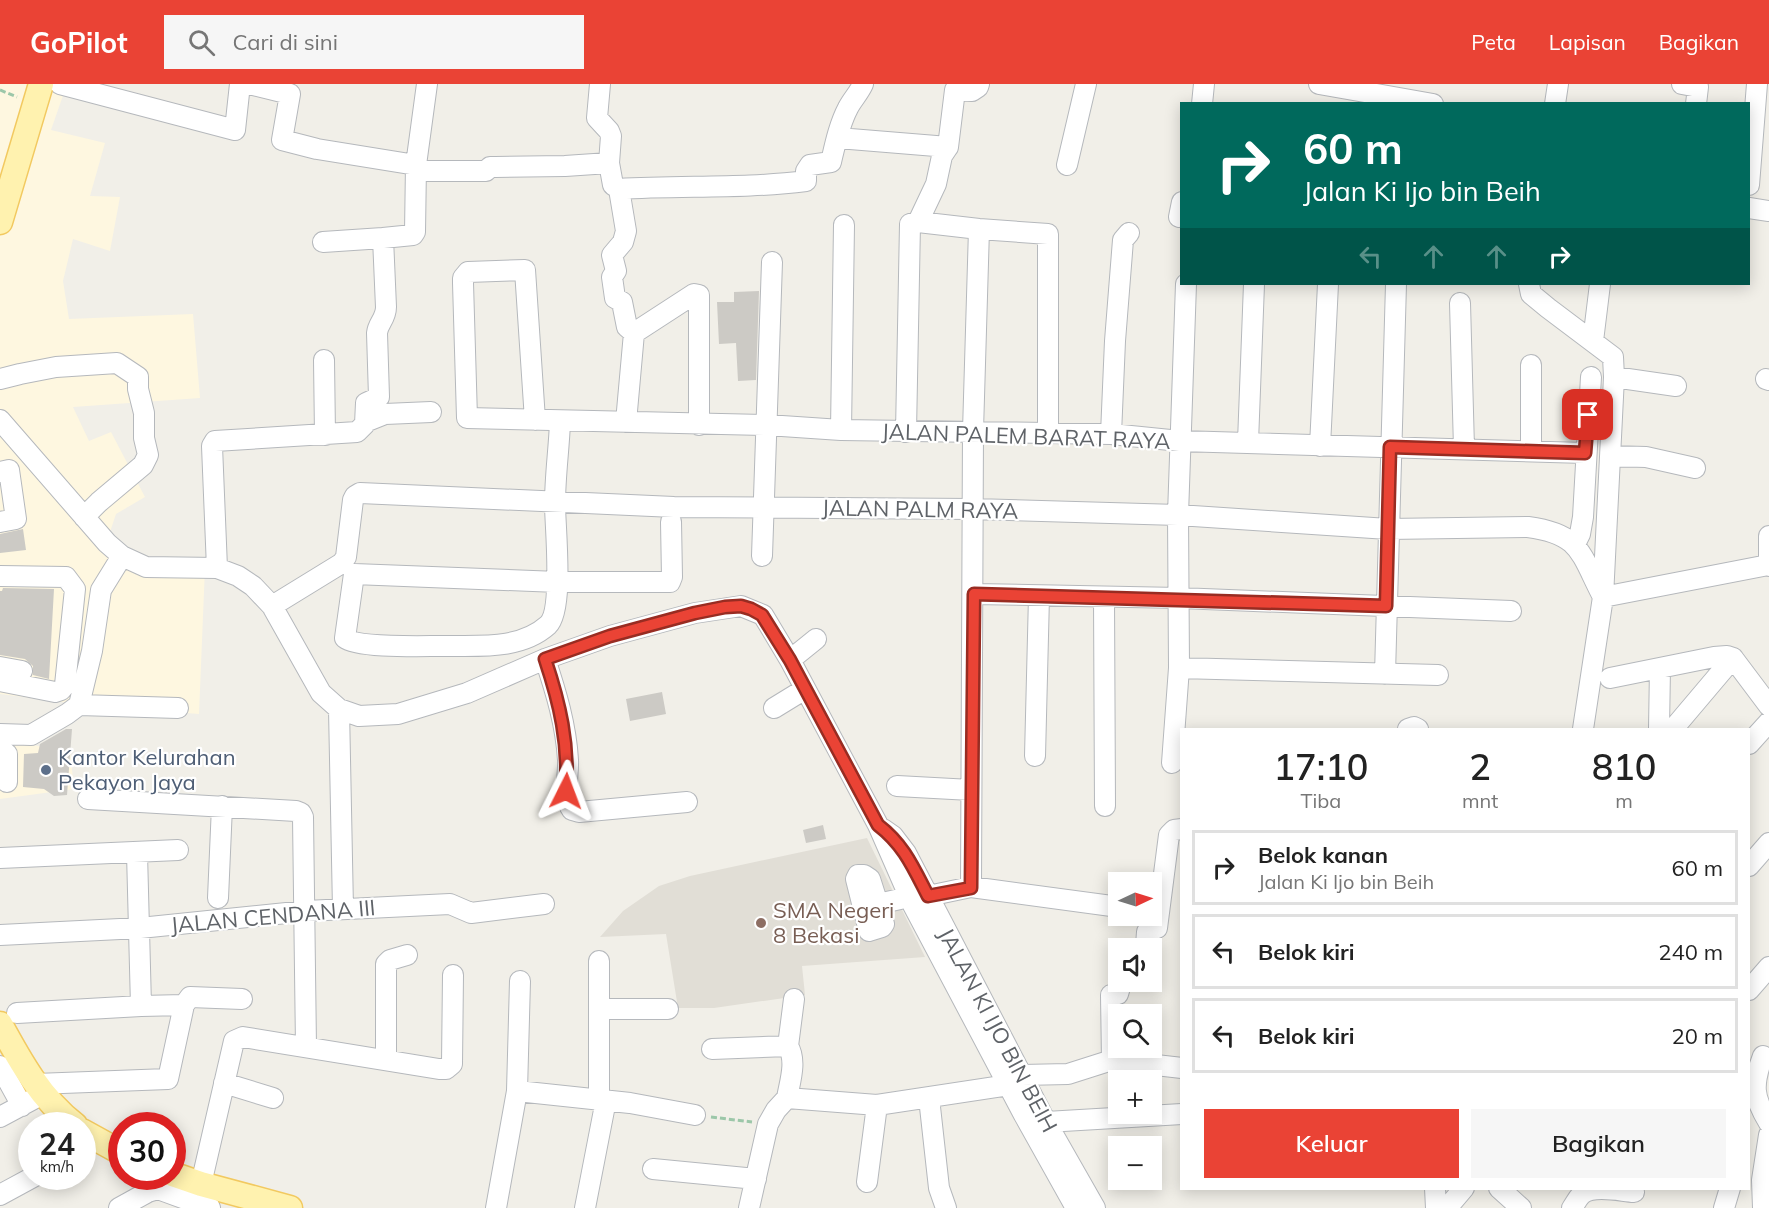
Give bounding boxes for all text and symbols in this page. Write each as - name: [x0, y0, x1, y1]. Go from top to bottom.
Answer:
- search box: [164, 15, 584, 69]
- text: GoPilot: [30, 25, 128, 60]
- icon: search: [185, 26, 218, 59]
- text: Cari di sini: [233, 28, 338, 56]
- text: Peta: [1471, 29, 1516, 55]
- text: Lapisan: [1549, 29, 1626, 55]
- text: Bagikan: [1659, 29, 1739, 55]
- text: 60 m: [1303, 122, 1403, 175]
- icon: right: [1204, 126, 1282, 204]
- text: Jalan Ki Ijo bin Beih: [1303, 174, 1541, 208]
- icon: left: [1354, 240, 1387, 273]
- icon: ahead: [1417, 240, 1450, 273]
- icon: ahead: [1480, 240, 1513, 273]
- icon: right: [1543, 240, 1576, 273]
- pin: [1562, 389, 1613, 440]
- icon: arrive: [1571, 398, 1604, 431]
- street label: JALAN PALEM BARAT RAYA: [881, 417, 1171, 455]
- street label: JALAN PALM RAYA: [821, 493, 1019, 525]
- place label: Kantor Kelurahan Pekayon Jaya: [58, 743, 236, 796]
- text: 17:10: [1273, 744, 1368, 789]
- text: 2: [1469, 744, 1491, 789]
- text: 810: [1592, 744, 1656, 789]
- position arrow: [534, 759, 598, 823]
- marker: Kantor Kelurahan Pekayon Jaya: [39, 763, 53, 777]
- text: Tiba: [1301, 788, 1341, 813]
- text: mnt: [1462, 788, 1498, 813]
- text: m: [1615, 788, 1633, 813]
- text: Belok kanan: [1258, 841, 1388, 869]
- icon: right: [1207, 851, 1240, 884]
- text: 60 m: [1672, 854, 1723, 882]
- text: Jalan Ki Ijo bin Beih: [1258, 869, 1434, 894]
- north arrow: [1108, 872, 1162, 926]
- map controls: [1108, 872, 1162, 1190]
- street label: JALAN CENDANA III: [169, 893, 377, 939]
- place label: SMA Negeri 8 Bekasi: [773, 896, 894, 949]
- marker: SMA Negeri 8 Bekasi: [754, 916, 768, 930]
- street label: JALAN KI IJO BIN BEIH: [932, 923, 1064, 1137]
- icon: left: [1207, 935, 1240, 968]
- button: sound: [1108, 938, 1162, 992]
- text: Belok kiri: [1258, 938, 1354, 966]
- text: 240 m: [1658, 938, 1723, 966]
- button: search: [1108, 1004, 1162, 1058]
- icon: left: [1207, 1019, 1240, 1052]
- text: Belok kiri: [1258, 1022, 1354, 1050]
- text: 20 m: [1672, 1022, 1723, 1050]
- button: +: [1108, 1070, 1162, 1124]
- button: Keluar: [1204, 1109, 1459, 1178]
- button: Bagikan: [1471, 1109, 1726, 1178]
- speed limit sign: 30: [108, 1112, 186, 1190]
- text: 24: [39, 1125, 75, 1163]
- button: −: [1108, 1136, 1162, 1190]
- text: km/h: [40, 1157, 74, 1176]

